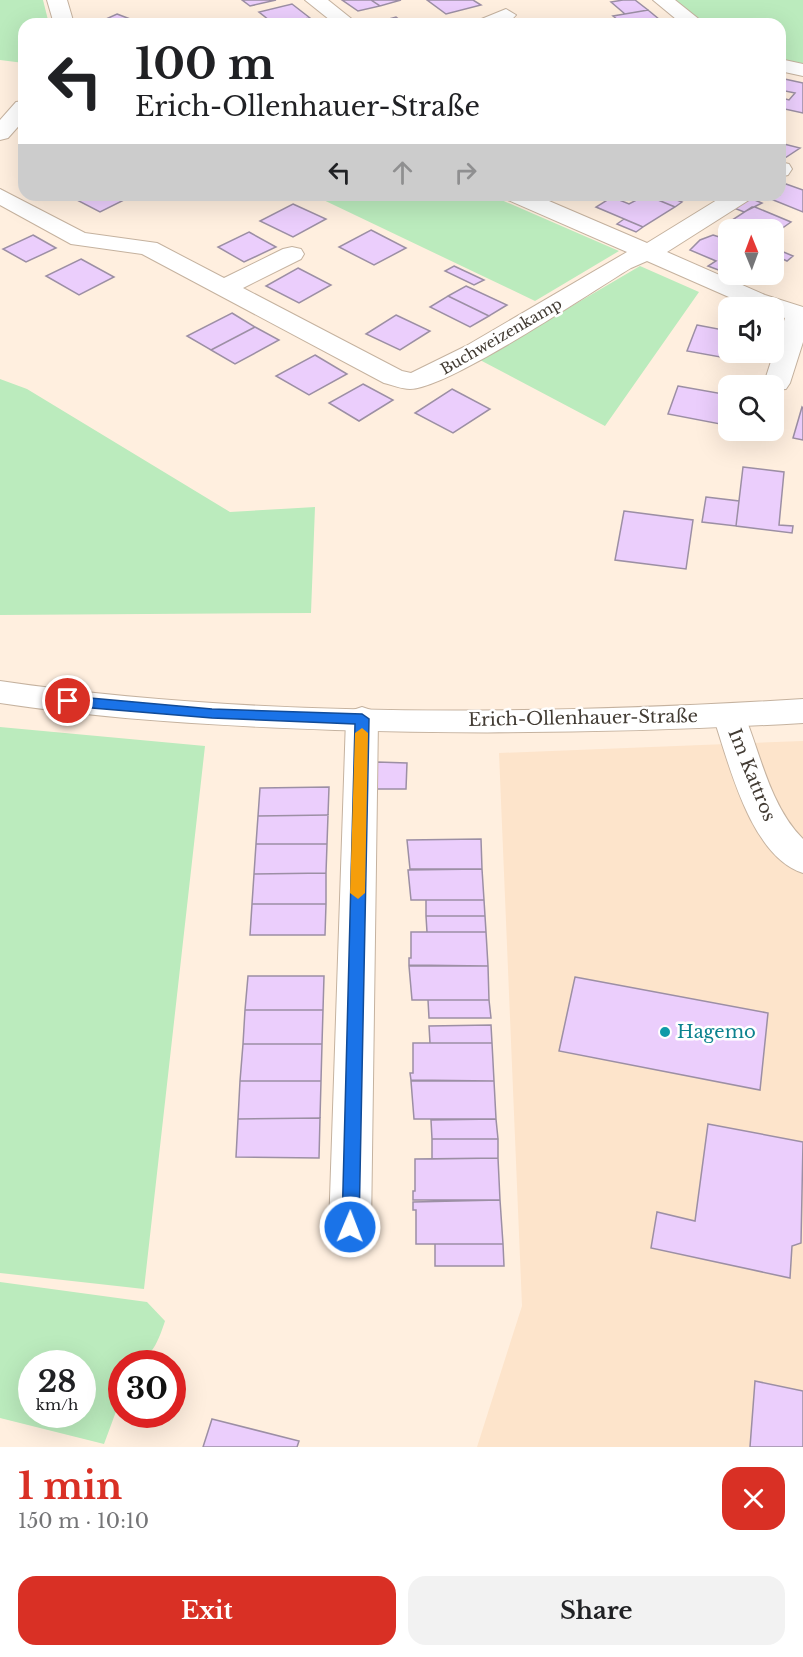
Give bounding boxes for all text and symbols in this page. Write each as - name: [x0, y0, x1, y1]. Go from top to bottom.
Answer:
- text: 100 m: [135, 38, 274, 90]
- icon: left: [36, 42, 114, 120]
- text: Erich-Ollenhauer-Straße: [135, 90, 480, 123]
- icon: left: [323, 156, 356, 189]
- icon: ahead: [386, 156, 419, 189]
- icon: right: [449, 156, 482, 189]
- north arrow: [718, 219, 784, 285]
- map controls: [718, 219, 784, 441]
- street label: Buchweizenkamp: [437, 294, 565, 378]
- button: sound: [718, 297, 784, 363]
- button: search: [718, 375, 784, 441]
- pin: [42, 675, 93, 726]
- icon: arrive: [51, 684, 84, 717]
- street label: Erich-Ollenhauer-Straße: [468, 705, 698, 731]
- street label: Im Kattros: [723, 725, 781, 825]
- place label: Hagemo: [677, 1021, 756, 1043]
- marker: Hagemo: [658, 1025, 672, 1039]
- position arrow: [318, 1195, 382, 1259]
- speed limit sign: 30: [108, 1350, 186, 1428]
- text: 28: [38, 1363, 76, 1400]
- text: km/h: [36, 1395, 78, 1414]
- text: 1 min: [18, 1464, 122, 1509]
- button: close: [722, 1467, 785, 1530]
- text: 150 m · 10:10: [18, 1509, 149, 1533]
- button: Exit: [18, 1576, 396, 1645]
- button: Share: [408, 1576, 785, 1645]

